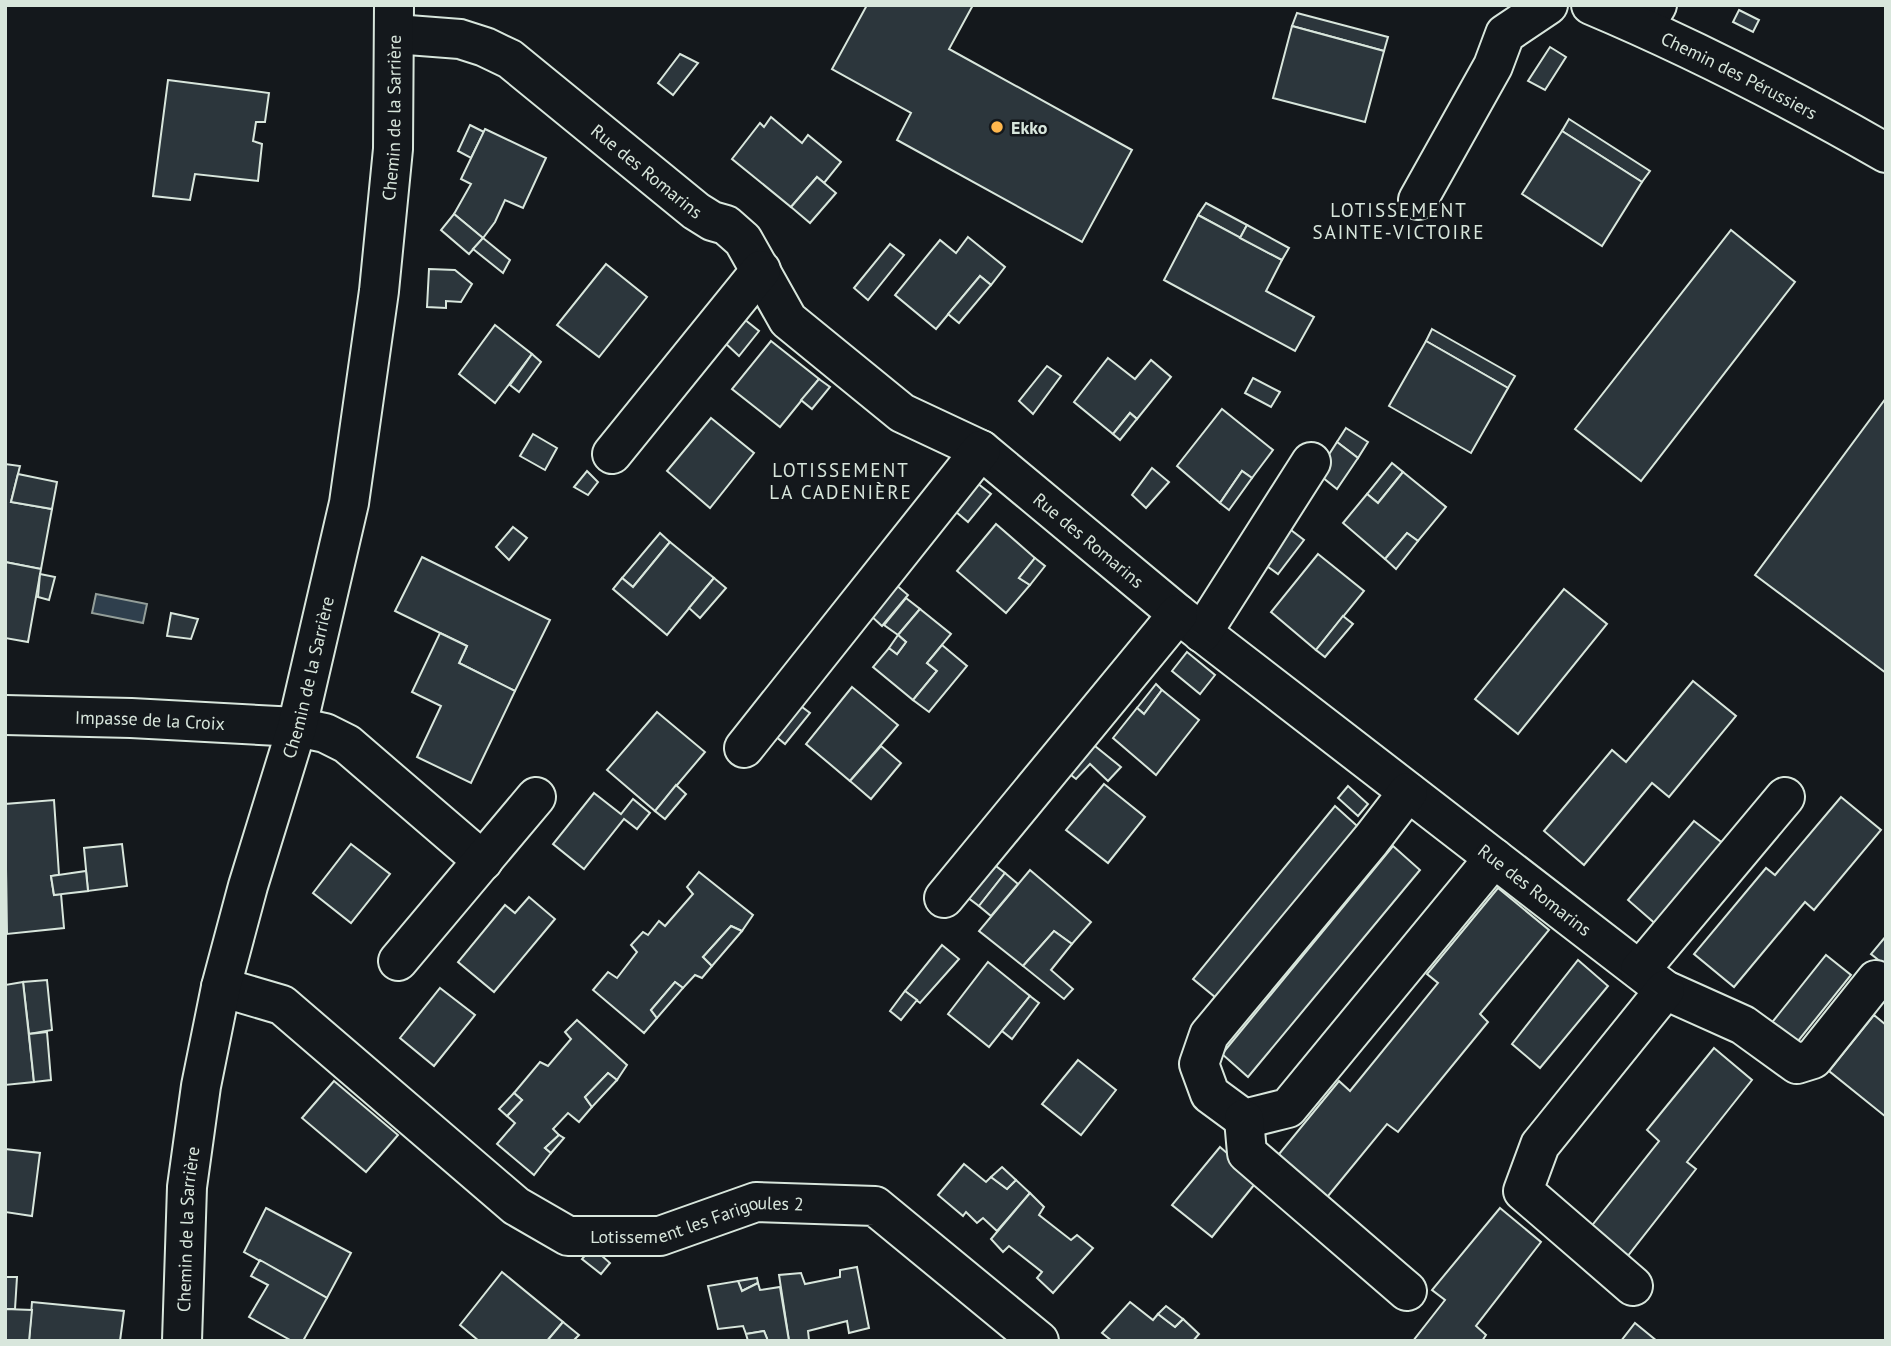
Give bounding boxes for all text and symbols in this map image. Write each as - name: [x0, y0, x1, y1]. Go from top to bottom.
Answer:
- street label: Chemin des Pérussiers: [1658, 26, 1821, 124]
- street label: Chemin de la Sarrière: [376, 35, 405, 202]
- place label: Ekko: [1011, 116, 1048, 139]
- street label: Rue des Romarins: [587, 119, 706, 223]
- marker: Ekko: [989, 119, 1005, 135]
- district label: LOTISSEMENT SAINTE-VICTOIRE: [1313, 198, 1485, 244]
- district label: LOTISSEMENT LA CADENIÈRE: [769, 458, 913, 504]
- street label: Rue des Romarins: [1029, 487, 1149, 592]
- street label: Chemin de la Sarrière: [277, 594, 339, 761]
- street label: Impasse de la Croix: [75, 705, 226, 735]
- street label: Rue des Romarins: [1474, 839, 1596, 941]
- street label: Chemin de la Sarrière: [171, 1145, 204, 1312]
- street label: Lotissement les Farigoules 2: [590, 1191, 804, 1248]

